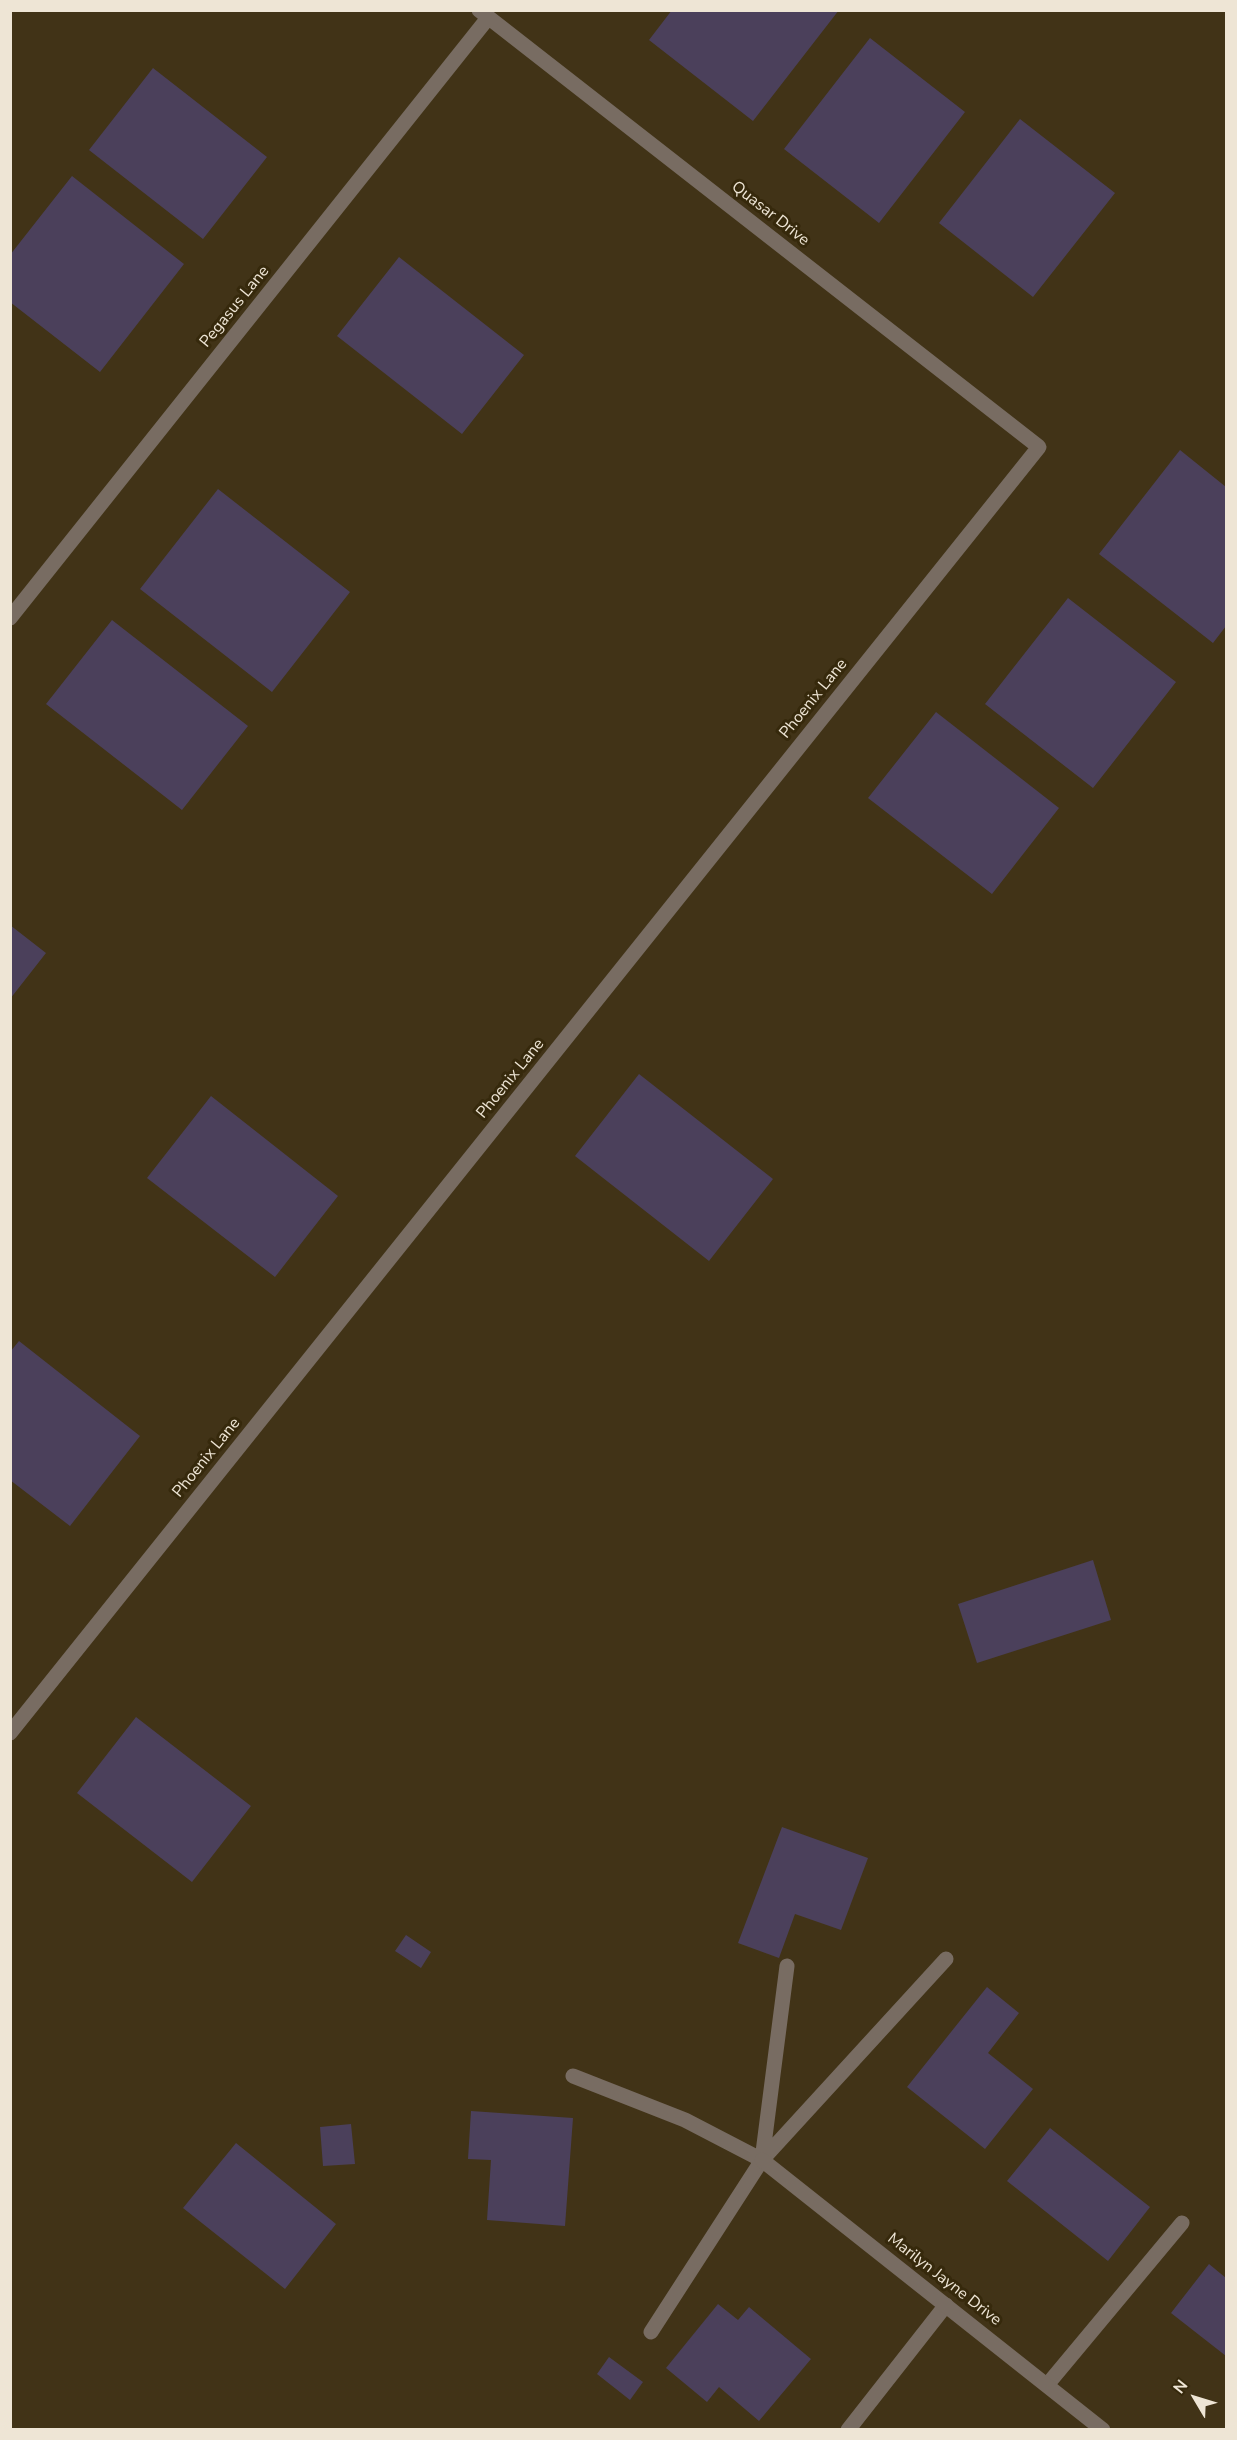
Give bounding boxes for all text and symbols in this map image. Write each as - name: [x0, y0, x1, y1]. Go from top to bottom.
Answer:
- street label: Quasar Drive: [727, 178, 813, 250]
- street label: Pegasus Lane: [196, 262, 274, 352]
- street label: Phoenix Lane: [776, 655, 852, 743]
- street label: Phoenix Lane: [473, 1035, 549, 1123]
- street label: Phoenix Lane: [169, 1414, 245, 1502]
- street label: Marilyn Jayne Drive: [883, 2230, 1005, 2330]
- north arrow: [1165, 2368, 1225, 2428]
- text: N: [1168, 2375, 1193, 2398]

